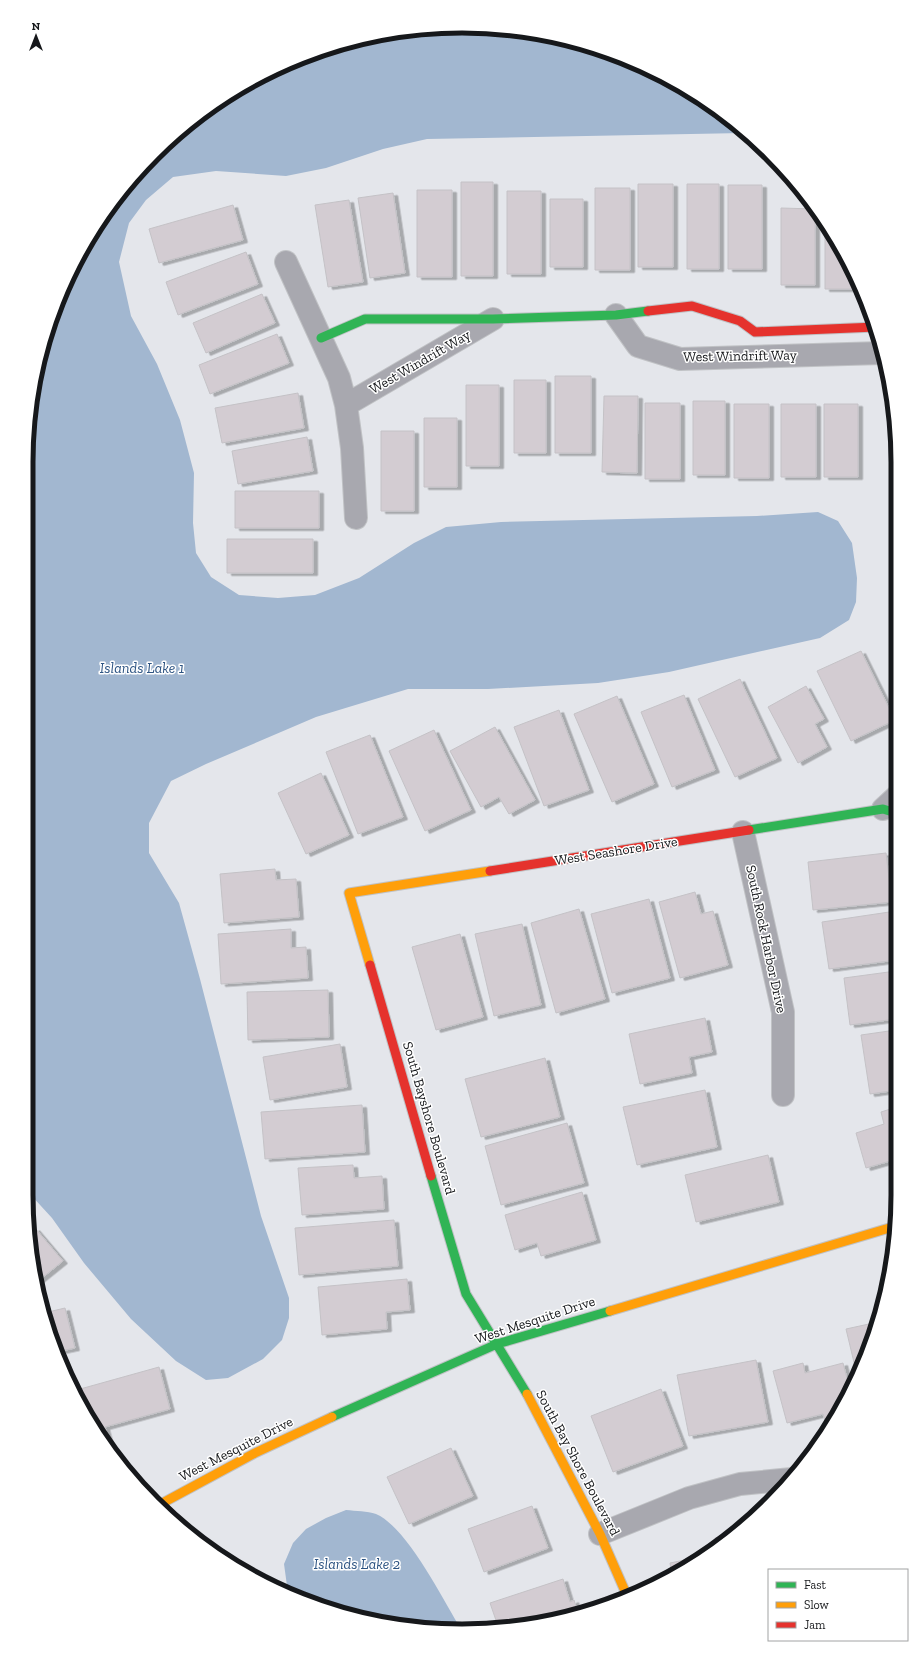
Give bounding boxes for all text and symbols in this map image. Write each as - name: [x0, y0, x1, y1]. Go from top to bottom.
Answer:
- north arrow: [16, 16, 56, 56]
- text: N: [32, 20, 41, 33]
- street label: West Windrift Way: [366, 326, 474, 398]
- street label: West Windrift Way: [683, 346, 798, 365]
- water label: Islands Lake 1: [100, 659, 185, 677]
- street label: West Seashore Drive: [553, 833, 679, 869]
- street label: South Rock Harbor Drive: [742, 864, 790, 1015]
- street label: South Bayshore Boulevard: [399, 1040, 459, 1197]
- street label: West Mesquite Drive: [473, 1292, 598, 1347]
- street label: South Bay Shore Boulevard: [532, 1387, 624, 1539]
- street label: West Mesquite Drive: [176, 1413, 296, 1485]
- water label: Islands Lake 2: [314, 1555, 400, 1573]
- legend: [768, 1569, 908, 1641]
- text: Fast: [804, 1578, 827, 1592]
- text: Slow: [804, 1598, 830, 1612]
- text: Jam: [804, 1618, 826, 1632]

